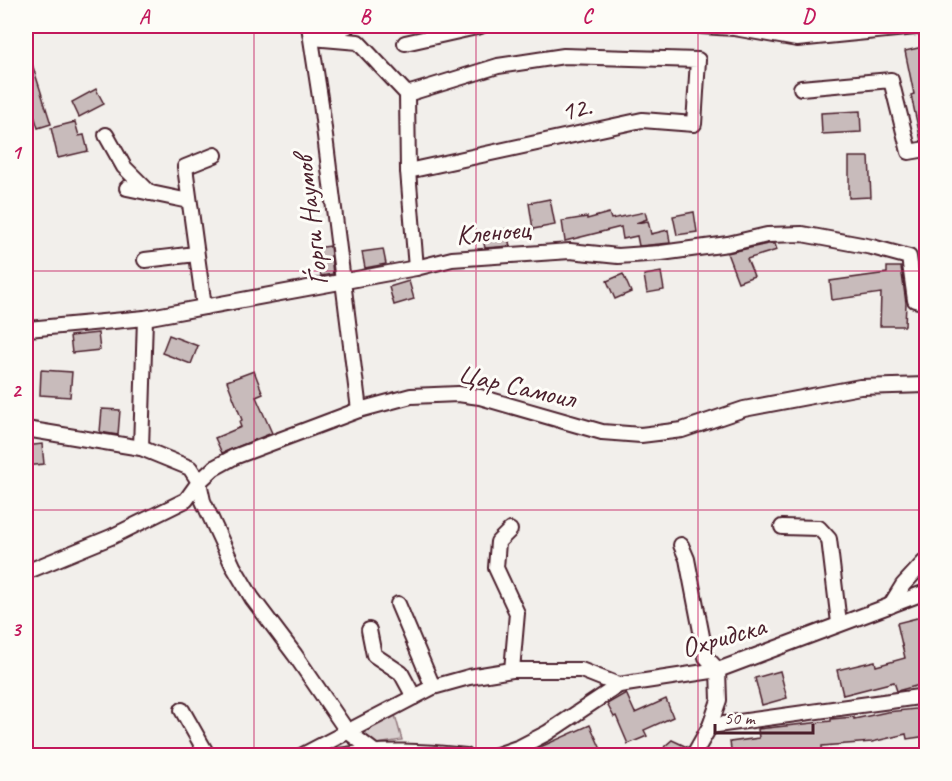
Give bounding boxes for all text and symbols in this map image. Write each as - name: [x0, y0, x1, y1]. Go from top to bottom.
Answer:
- text: A: [139, 4, 151, 29]
- text: B: [360, 4, 372, 29]
- text: C: [582, 4, 594, 29]
- text: D: [802, 4, 816, 29]
- street label: 12.: [557, 88, 595, 129]
- text: 1: [12, 140, 23, 165]
- street label: Ѓорги Наумов: [284, 148, 336, 288]
- street label: Кленоец: [454, 211, 533, 252]
- street label: Цар Самоил: [455, 355, 581, 416]
- text: 2: [12, 378, 23, 403]
- street label: Охридска: [677, 607, 771, 665]
- text: 3: [12, 617, 23, 642]
- scale bar: [715, 697, 812, 735]
- text: 50 m: [724, 707, 757, 729]

